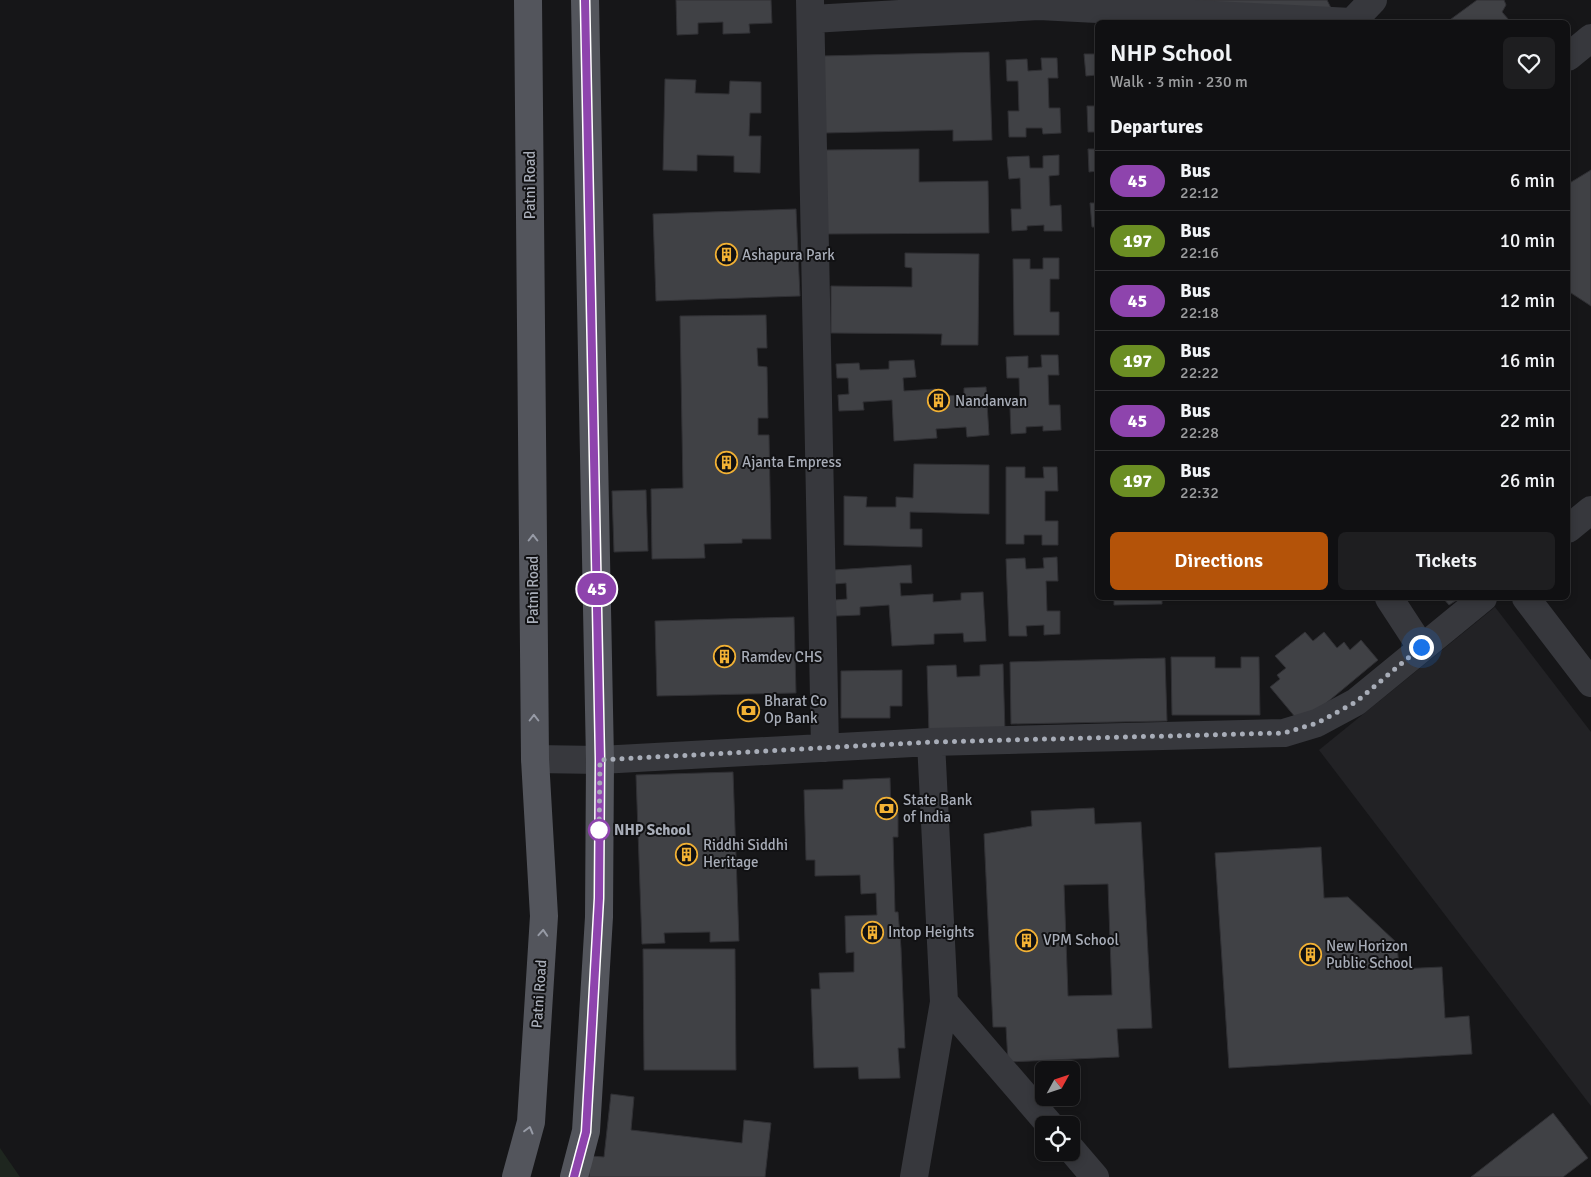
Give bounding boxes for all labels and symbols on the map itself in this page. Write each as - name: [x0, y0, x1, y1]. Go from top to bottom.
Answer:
- street label: Patni Road: [521, 151, 539, 219]
- building icon: Ashapura Park: [714, 243, 738, 267]
- place label: Ashapura Park: [742, 246, 835, 264]
- building icon: Nandanvan: [927, 389, 951, 413]
- place label: Nandanvan: [955, 392, 1027, 410]
- building icon: Ajanta Empress: [714, 450, 738, 474]
- place label: Ajanta Empress: [742, 453, 842, 471]
- one-way arrow: [528, 534, 538, 542]
- street label: Patni Road: [524, 556, 542, 624]
- line badge: 45: [574, 573, 620, 605]
- your location: [1409, 635, 1434, 660]
- building icon: Ramdev CHS: [713, 645, 737, 669]
- place label: Ramdev CHS: [741, 648, 822, 666]
- place label: Bharat Co Op Bank: [764, 692, 827, 727]
- bank icon: Bharat Co Op Bank: [736, 698, 760, 722]
- one-way arrow: [529, 714, 539, 722]
- place label: State Bank of India: [903, 791, 973, 826]
- bank icon: State Bank of India: [875, 797, 899, 821]
- marker: NHP School: [588, 819, 610, 841]
- place label: NHP School: [614, 821, 691, 839]
- place label: Riddhi Siddhi Heritage: [703, 836, 788, 871]
- building icon: Riddhi Siddhi Heritage: [675, 842, 699, 866]
- building icon: Intop Heights: [860, 920, 884, 944]
- place label: Intop Heights: [888, 923, 975, 941]
- building icon: VPM School: [1015, 928, 1039, 952]
- one-way arrow: [537, 929, 548, 937]
- place label: VPM School: [1043, 931, 1119, 949]
- place label: New Horizon Public School: [1326, 937, 1413, 972]
- building icon: New Horizon Public School: [1298, 943, 1322, 967]
- street label: Patni Road: [528, 959, 550, 1029]
- north arrow: [1035, 1061, 1080, 1106]
- one-way arrow: [523, 1125, 534, 1134]

